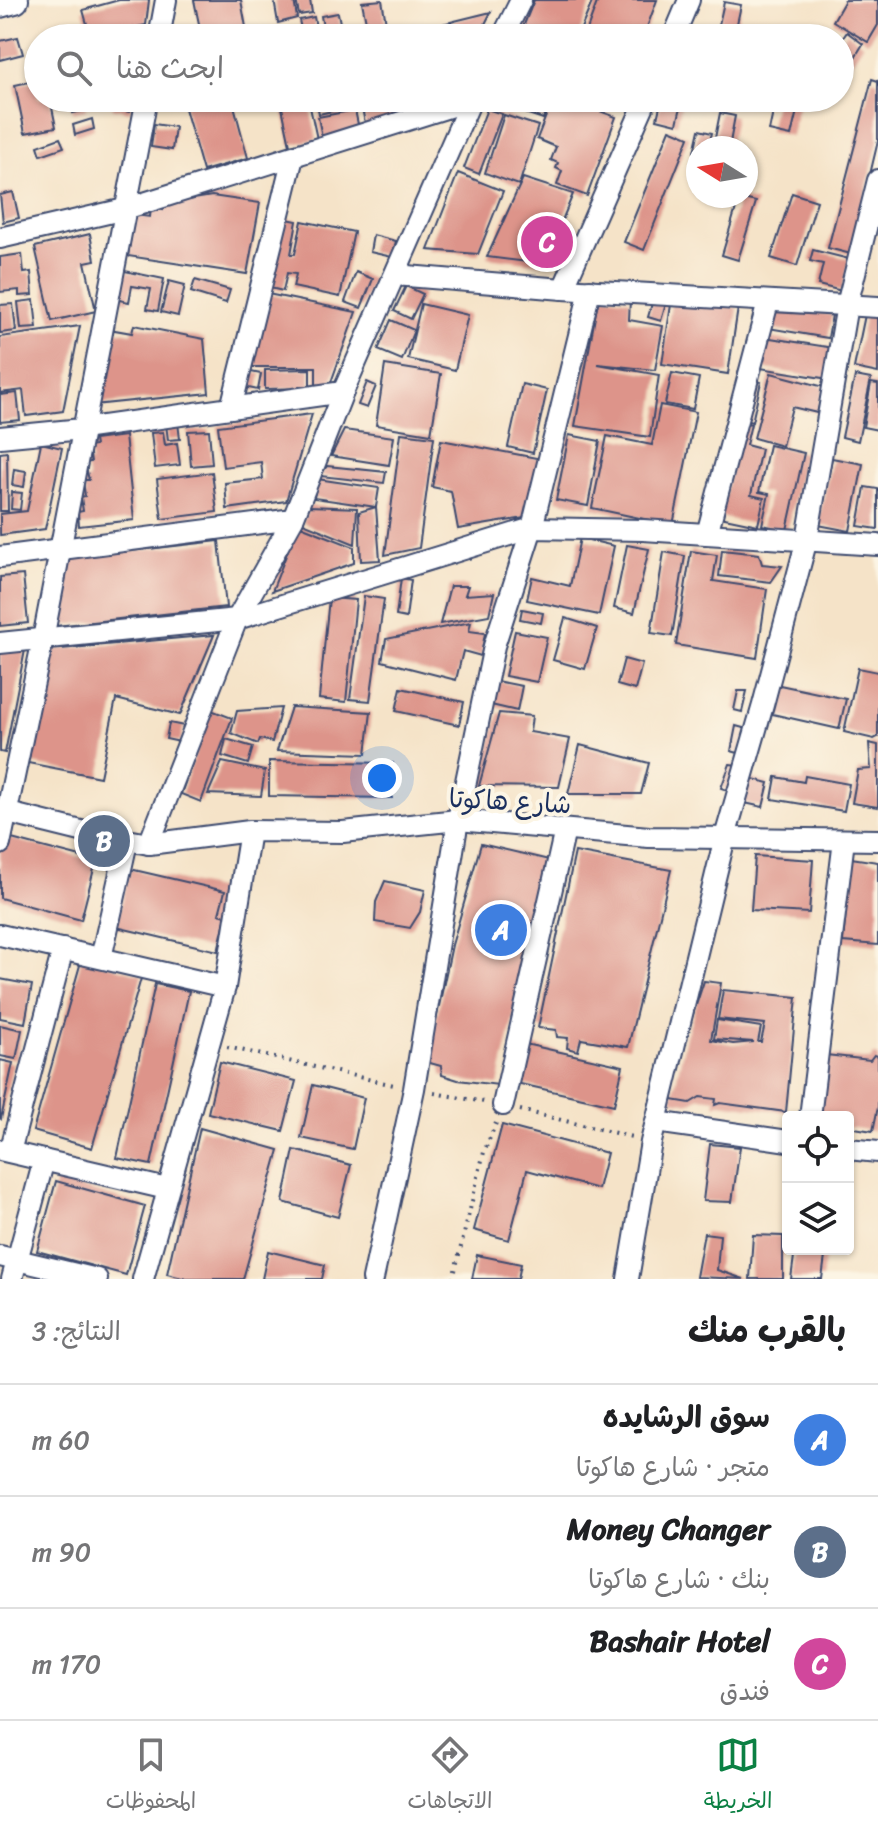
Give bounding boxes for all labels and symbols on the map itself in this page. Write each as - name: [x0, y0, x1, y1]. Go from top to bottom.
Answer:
- north arrow: [686, 136, 758, 208]
- pin: C: [521, 212, 573, 272]
- your location: [362, 758, 402, 798]
- street label: شارع هاكوتا: [447, 775, 573, 827]
- pin: B: [78, 811, 130, 871]
- pin: A: [475, 900, 527, 960]

